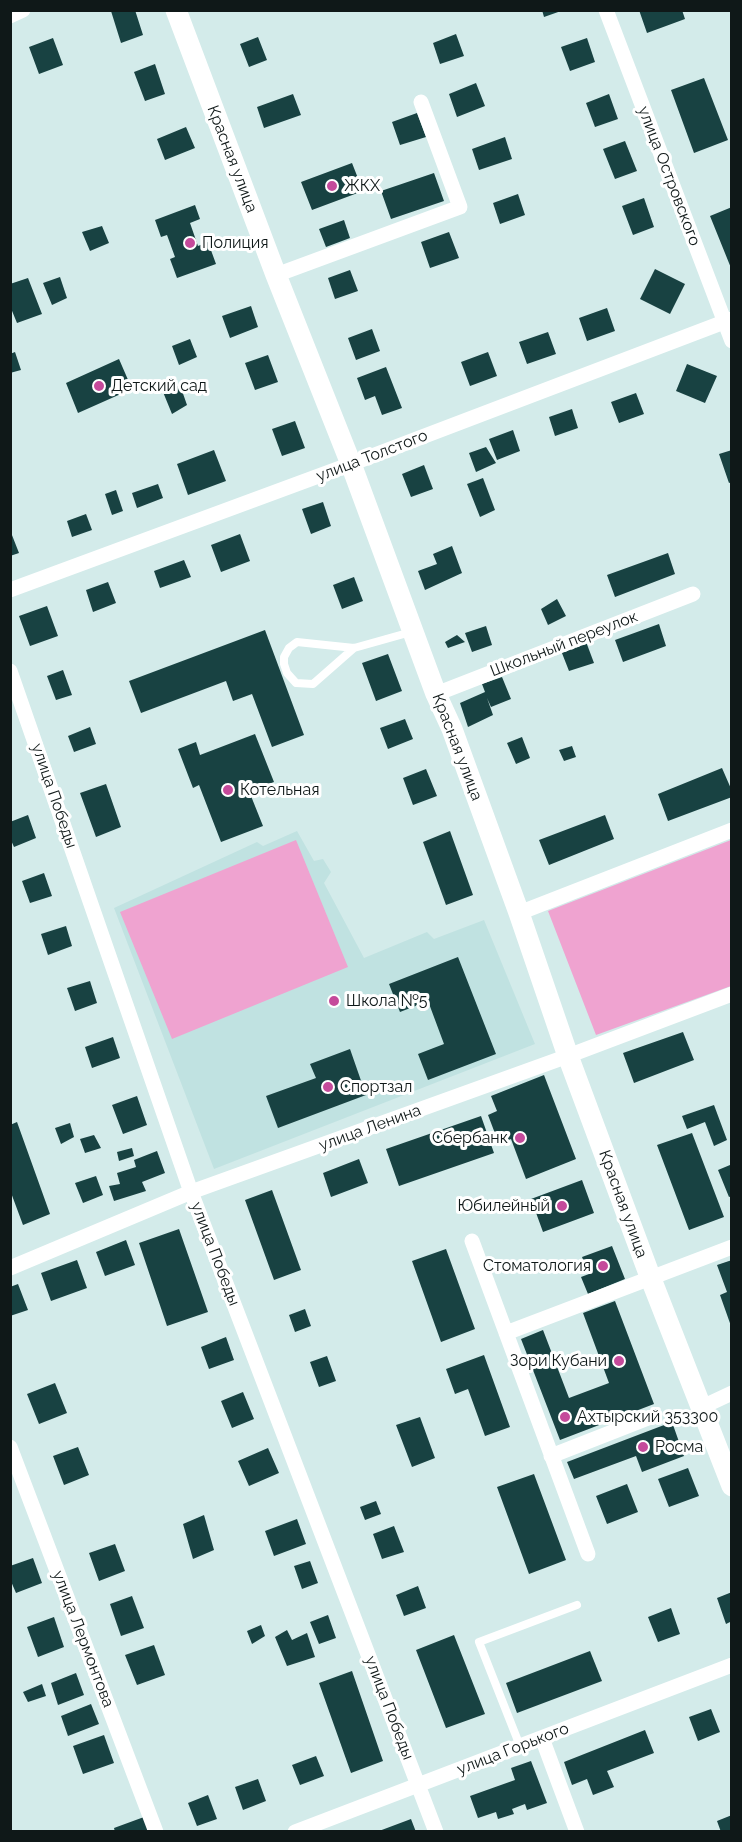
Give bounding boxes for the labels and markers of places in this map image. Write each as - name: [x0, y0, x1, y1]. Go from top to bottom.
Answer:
- place label: ЖКХ: [344, 176, 380, 196]
- marker: ЖКХ: [325, 179, 339, 193]
- place label: Полиция: [202, 233, 269, 253]
- marker: Полиция: [183, 236, 197, 250]
- place label: Детский сад: [111, 376, 207, 396]
- marker: Детский сад: [92, 379, 106, 393]
- place label: Котельная: [240, 780, 319, 800]
- marker: Котельная: [221, 783, 235, 797]
- place label: Школа №5: [346, 991, 427, 1011]
- marker: Школа №5: [327, 994, 341, 1008]
- place label: Спортзал: [340, 1077, 412, 1097]
- marker: Спортзал: [321, 1080, 335, 1094]
- place label: Сбербанк: [432, 1128, 508, 1148]
- marker: Сбербанк: [513, 1131, 527, 1145]
- place label: Юбилейный: [457, 1196, 550, 1216]
- marker: Юбилейный: [555, 1199, 569, 1213]
- place label: Стоматология: [483, 1256, 591, 1276]
- marker: Стоматология: [596, 1259, 610, 1273]
- place label: Зори Кубани: [510, 1351, 607, 1371]
- marker: Зори Кубани: [612, 1354, 626, 1368]
- place label: Ахтырский 353300: [577, 1407, 718, 1427]
- marker: Ахтырский 353300: [558, 1410, 572, 1424]
- place label: Росма: [655, 1437, 703, 1457]
- marker: Росма: [636, 1440, 650, 1454]

